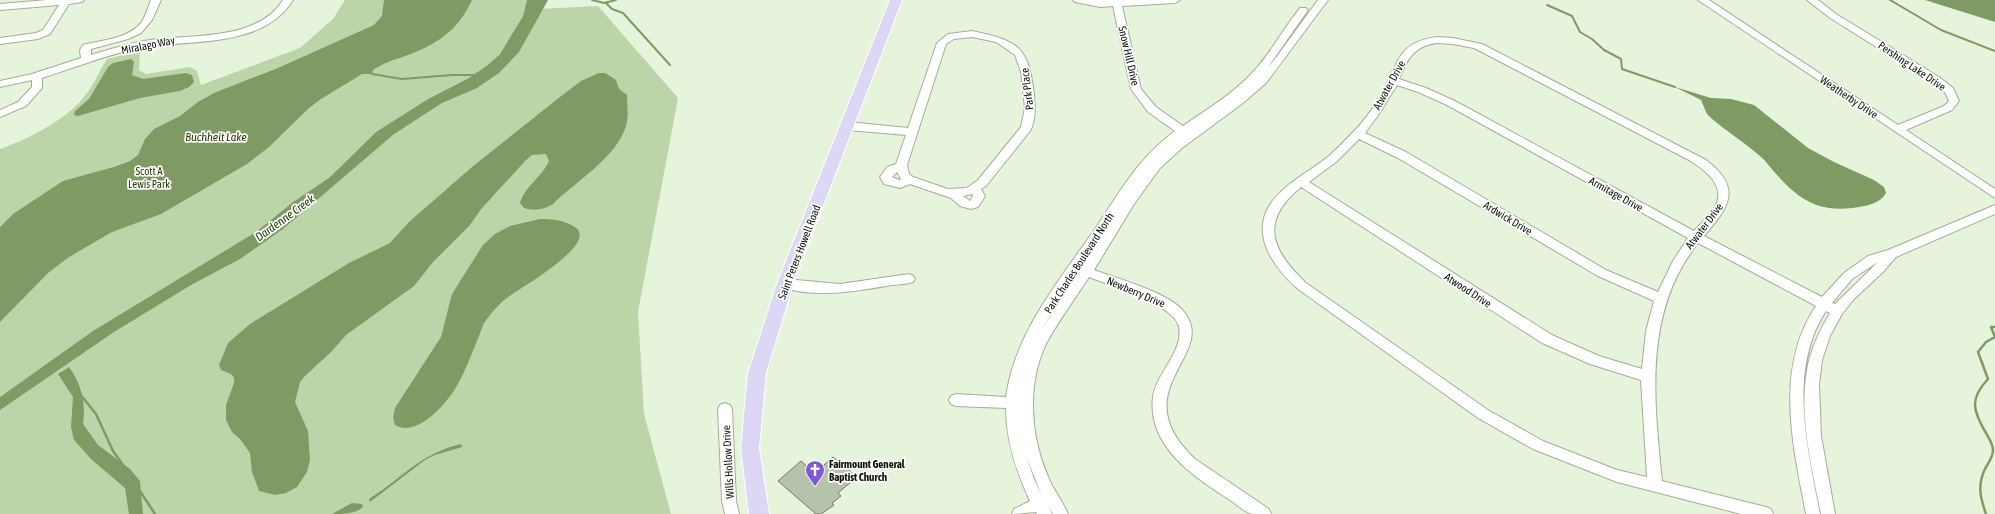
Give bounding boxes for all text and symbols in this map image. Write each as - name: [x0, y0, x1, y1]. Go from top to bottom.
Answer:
- street label: Snow Hill Drive: [1116, 25, 1142, 87]
- street label: Miralago Way: [120, 34, 176, 56]
- street label: Pershing Lake Drive: [1876, 39, 1948, 93]
- street label: Atwater Drive: [1371, 58, 1407, 112]
- street label: Park Place: [1018, 67, 1036, 111]
- street label: Weatherby Drive: [1818, 73, 1880, 121]
- water label: Buchheit Lake: [185, 130, 247, 144]
- park label: Scott A Lewis Park: [128, 165, 170, 190]
- street label: Armitage Drive: [1587, 174, 1645, 214]
- water label: Dardenne Creek: [253, 191, 318, 244]
- street label: Ardwick Drive: [1481, 199, 1535, 237]
- street label: Atwater Drive: [1683, 201, 1725, 251]
- street label: Saint Peters Howell Road: [775, 203, 823, 301]
- street label: Park Charles Boulevard North: [1042, 210, 1116, 316]
- street label: Atwood Drive: [1442, 270, 1494, 310]
- street label: Newberry Drive: [1105, 274, 1167, 310]
- street label: Wills Hollow Drive: [720, 425, 736, 499]
- place label: Fairmount General Baptist Church: [829, 458, 906, 483]
- church icon: Fairmount General Baptist Church: [804, 459, 826, 487]

